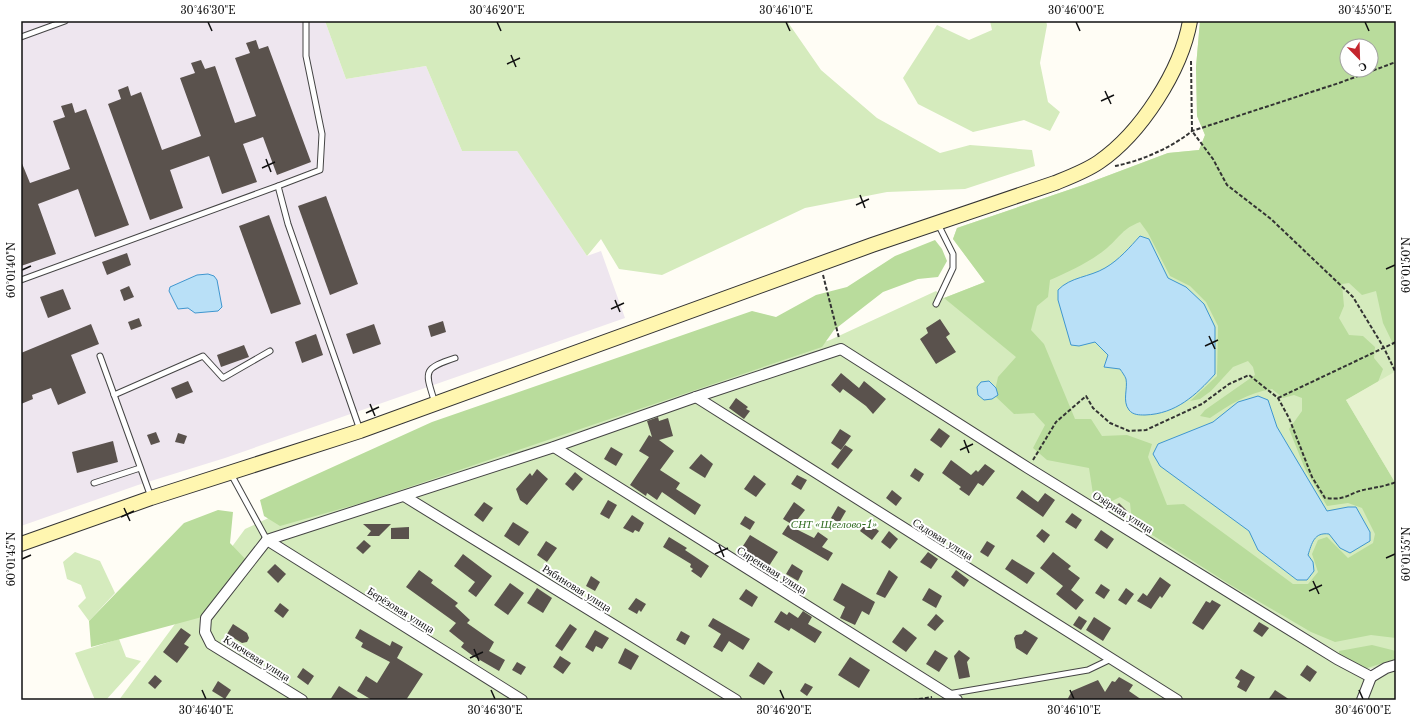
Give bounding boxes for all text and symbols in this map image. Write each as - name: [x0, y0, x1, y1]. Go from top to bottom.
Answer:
- text: 30°46'30"E: [180, 4, 236, 17]
- text: 30°46'20"E: [469, 4, 525, 17]
- text: 30°46'10"E: [759, 4, 813, 17]
- text: 30°46'00"E: [1048, 4, 1104, 17]
- text: 30°45'50"E: [1338, 4, 1392, 17]
- north arrow: [1339, 38, 1379, 78]
- text: С: [1356, 59, 1369, 75]
- text: 60°01'50"N: [1400, 237, 1413, 293]
- text: 60°01'40"N: [5, 242, 18, 298]
- street label: Озёрная улица: [1090, 488, 1156, 536]
- street label: Садовая улица: [910, 515, 976, 563]
- park label: СНТ «Щеглово-1»: [791, 517, 877, 531]
- text: 60°01'55"N: [1400, 527, 1413, 581]
- text: 60°01'45"N: [5, 532, 18, 586]
- street label: Сиреневая улица: [735, 543, 810, 597]
- street label: Рябиновая улица: [540, 561, 614, 615]
- street label: Берёзовая улица: [365, 584, 437, 636]
- street label: Ключевая улица: [221, 632, 293, 684]
- text: 30°46'40"E: [179, 704, 233, 717]
- text: 30°46'30"E: [467, 704, 523, 717]
- text: 30°46'20"E: [756, 704, 812, 717]
- text: 30°46'10"E: [1047, 704, 1101, 717]
- text: 30°46'00"E: [1335, 704, 1391, 717]

